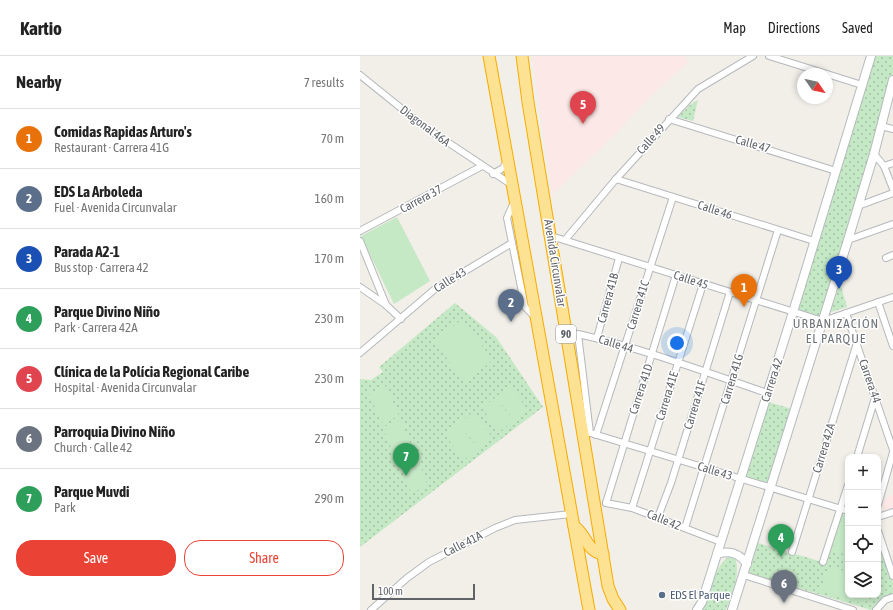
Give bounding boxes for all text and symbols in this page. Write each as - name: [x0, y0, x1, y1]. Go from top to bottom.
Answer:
- text: Kartio: [20, 17, 62, 39]
- text: Map: [723, 20, 746, 36]
- text: Directions: [768, 20, 820, 36]
- text: Saved: [842, 20, 873, 36]
- north arrow: [797, 68, 833, 104]
- text: Nearby: [16, 72, 62, 92]
- text: 7 results: [304, 75, 344, 90]
- pin: 5: [570, 91, 596, 124]
- street label: Diagonal 46A: [397, 103, 453, 149]
- street label: Calle 49: [634, 121, 668, 157]
- text: Comidas Rapidas Arturo's: [54, 123, 192, 140]
- text: 1: [26, 131, 32, 146]
- text: 70 m: [321, 131, 344, 146]
- street label: Calle 47: [734, 132, 772, 156]
- text: Restaurant · Carrera 41G: [54, 140, 169, 155]
- street label: Carrera 37: [398, 182, 445, 216]
- text: EDS La Arboleda: [54, 183, 143, 200]
- text: 2: [26, 191, 32, 206]
- text: 160 m: [315, 191, 344, 206]
- street label: Calle 46: [696, 198, 734, 222]
- text: Fuel · Avenida Circunvalar: [54, 200, 177, 215]
- street label: Avenida Circunvalar: [541, 218, 569, 308]
- text: Parada A2-1: [54, 243, 120, 260]
- text: 3: [26, 251, 32, 266]
- text: 170 m: [315, 251, 344, 266]
- pin: 3: [826, 256, 852, 289]
- text: Bus stop · Carrera 42: [54, 260, 149, 275]
- street label: Calle 43: [431, 265, 469, 295]
- street label: Calle 45: [672, 268, 710, 292]
- street label: Carrera 41B: [595, 271, 621, 324]
- pin: 1: [731, 274, 757, 307]
- street label: Carrera 41C: [624, 278, 652, 331]
- pin: 2: [498, 289, 524, 322]
- text: Parque Divino Niño: [54, 303, 160, 320]
- text: 4: [26, 311, 32, 326]
- text: 230 m: [315, 311, 344, 326]
- district label: URBANIZACIÓN EL PARQUE: [793, 316, 879, 346]
- text: Park · Carrera 42A: [54, 320, 138, 335]
- road number: 90: [556, 325, 576, 343]
- street label: Calle 44: [597, 332, 635, 356]
- your location: [667, 333, 687, 353]
- street label: Carrera 41G: [718, 352, 746, 406]
- street label: Carrera 42: [758, 356, 786, 404]
- street label: Carrera 44: [856, 357, 884, 405]
- street label: Carrera 41D: [626, 362, 656, 416]
- text: Clínica de la Polícia Regional Caribe: [54, 363, 249, 380]
- street label: Carrera 41E: [653, 370, 681, 422]
- text: 5: [26, 371, 32, 386]
- text: 230 m: [315, 371, 344, 386]
- street label: Carrera 41F: [681, 379, 709, 431]
- text: Hospital · Avenida Circunvalar: [54, 380, 196, 395]
- street label: Carrera 42A: [810, 421, 838, 475]
- text: Parroquia Divino Niño: [54, 423, 175, 440]
- text: 6: [26, 431, 32, 446]
- text: 270 m: [315, 431, 344, 446]
- text: Church · Calle 42: [54, 440, 132, 455]
- pin: 7: [393, 443, 419, 476]
- map controls: [845, 454, 881, 598]
- button: +: [845, 454, 881, 490]
- street label: Calle 43: [696, 459, 734, 483]
- text: Parque Muvdi: [54, 483, 130, 500]
- button: −: [845, 490, 881, 526]
- text: 7: [26, 491, 32, 506]
- text: 290 m: [315, 491, 344, 506]
- text: Park: [54, 500, 76, 515]
- street label: Calle 42: [645, 507, 683, 533]
- pin: 4: [768, 524, 794, 557]
- button: locate: [845, 526, 881, 562]
- street label: Calle 41A: [441, 528, 485, 560]
- button: Save: [16, 540, 176, 576]
- button: Share: [184, 540, 344, 576]
- button: layers: [845, 562, 881, 598]
- pin: 6: [771, 570, 797, 603]
- scale bar: [372, 582, 475, 601]
- text: 100 m: [378, 585, 403, 597]
- place label: EDS El Parque: [670, 588, 730, 602]
- marker: EDS El Parque: [657, 590, 667, 600]

